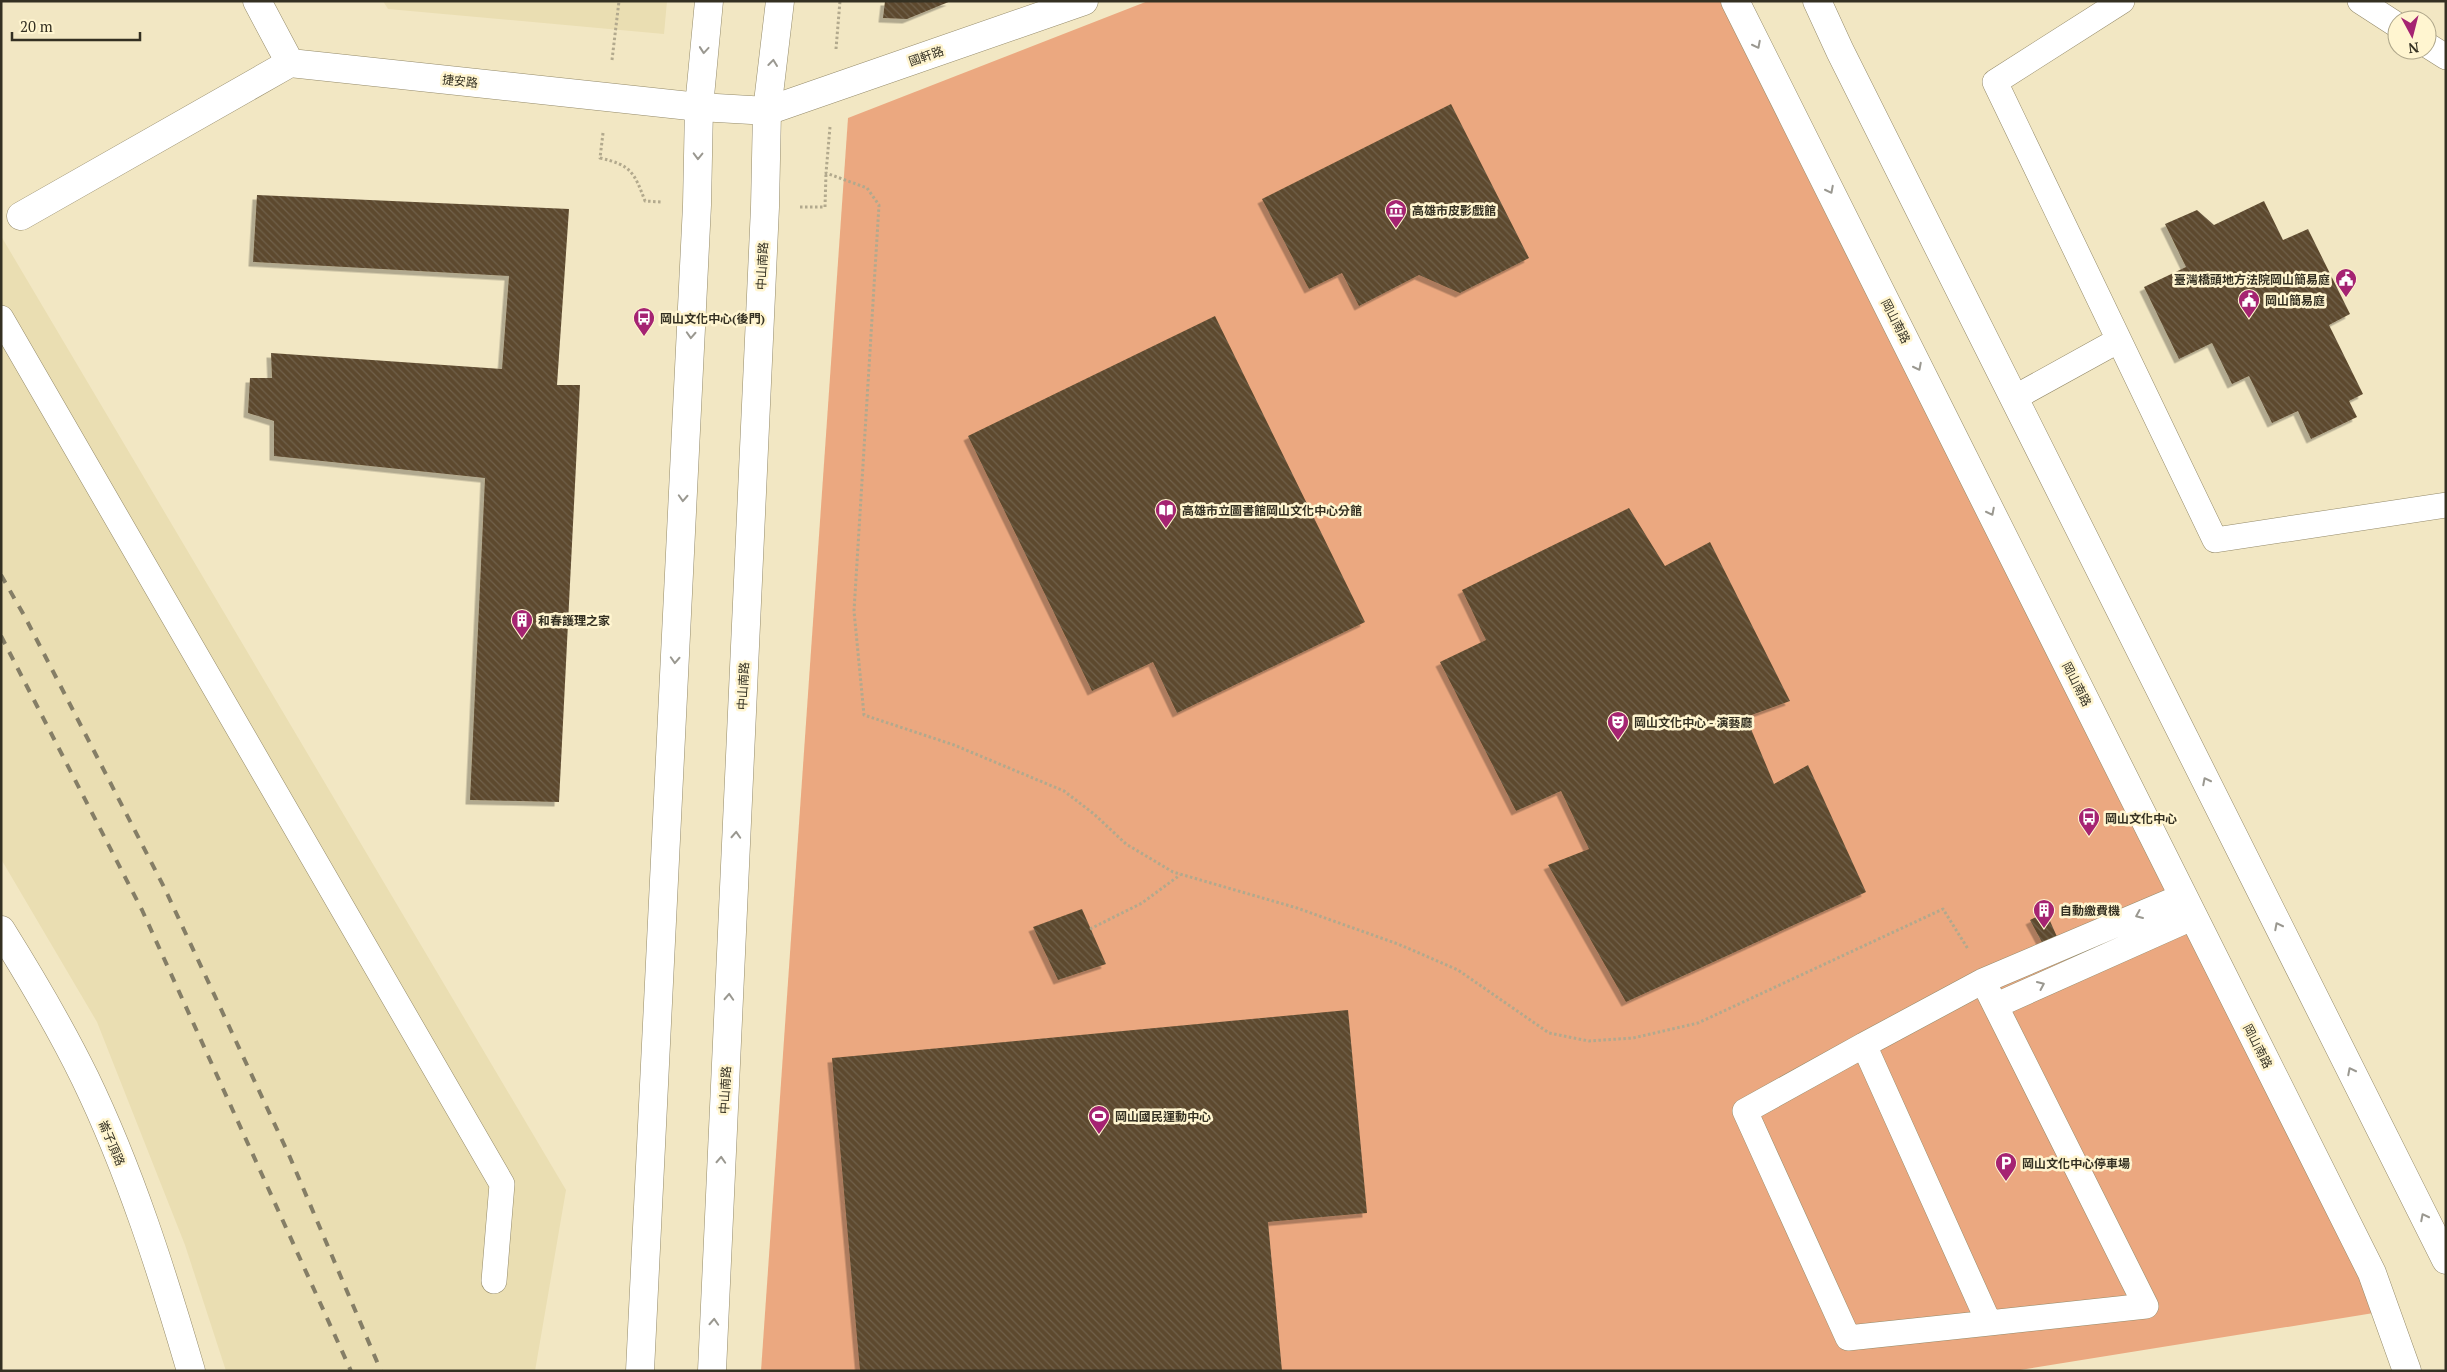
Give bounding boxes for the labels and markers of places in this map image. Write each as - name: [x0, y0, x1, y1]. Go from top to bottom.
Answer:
- museum icon: 高雄市皮影戲館: [1384, 198, 1408, 229]
- place label: 高雄市皮影戲館: [1412, 203, 1496, 218]
- public building icon: 臺灣橋頭地方法院岡山簡易庭: [2334, 267, 2358, 298]
- place label: 臺灣橋頭地方法院岡山簡易庭: [2174, 272, 2330, 287]
- public building icon: 岡山簡易庭: [2237, 288, 2261, 319]
- place label: 岡山簡易庭: [2265, 293, 2325, 308]
- bus stop icon: 岡山文化中心(後門): [632, 306, 656, 337]
- place label: 岡山文化中心(後門): [660, 311, 765, 326]
- library icon: 高雄市立圖書館岡山文化中心分館: [1154, 498, 1178, 529]
- place label: 高雄市立圖書館岡山文化中心分館: [1182, 503, 1362, 518]
- building icon: 和春護理之家: [510, 608, 534, 639]
- place label: 和春護理之家: [538, 613, 610, 628]
- theatre icon: 岡山文化中心 - 演藝廳: [1606, 710, 1630, 741]
- place label: 岡山文化中心 - 演藝廳: [1634, 715, 1753, 730]
- bus stop icon: 岡山文化中心: [2077, 806, 2101, 837]
- place label: 岡山文化中心: [2105, 811, 2177, 826]
- building icon: 自動繳費機: [2032, 898, 2056, 929]
- place label: 自動繳費機: [2060, 903, 2120, 918]
- sports icon: 岡山國民運動中心: [1087, 1104, 1111, 1135]
- place label: 岡山國民運動中心: [1115, 1109, 1211, 1124]
- parking icon: 岡山文化中心停車場: [1994, 1151, 2018, 1182]
- place label: 岡山文化中心停車場: [2022, 1156, 2130, 1171]

